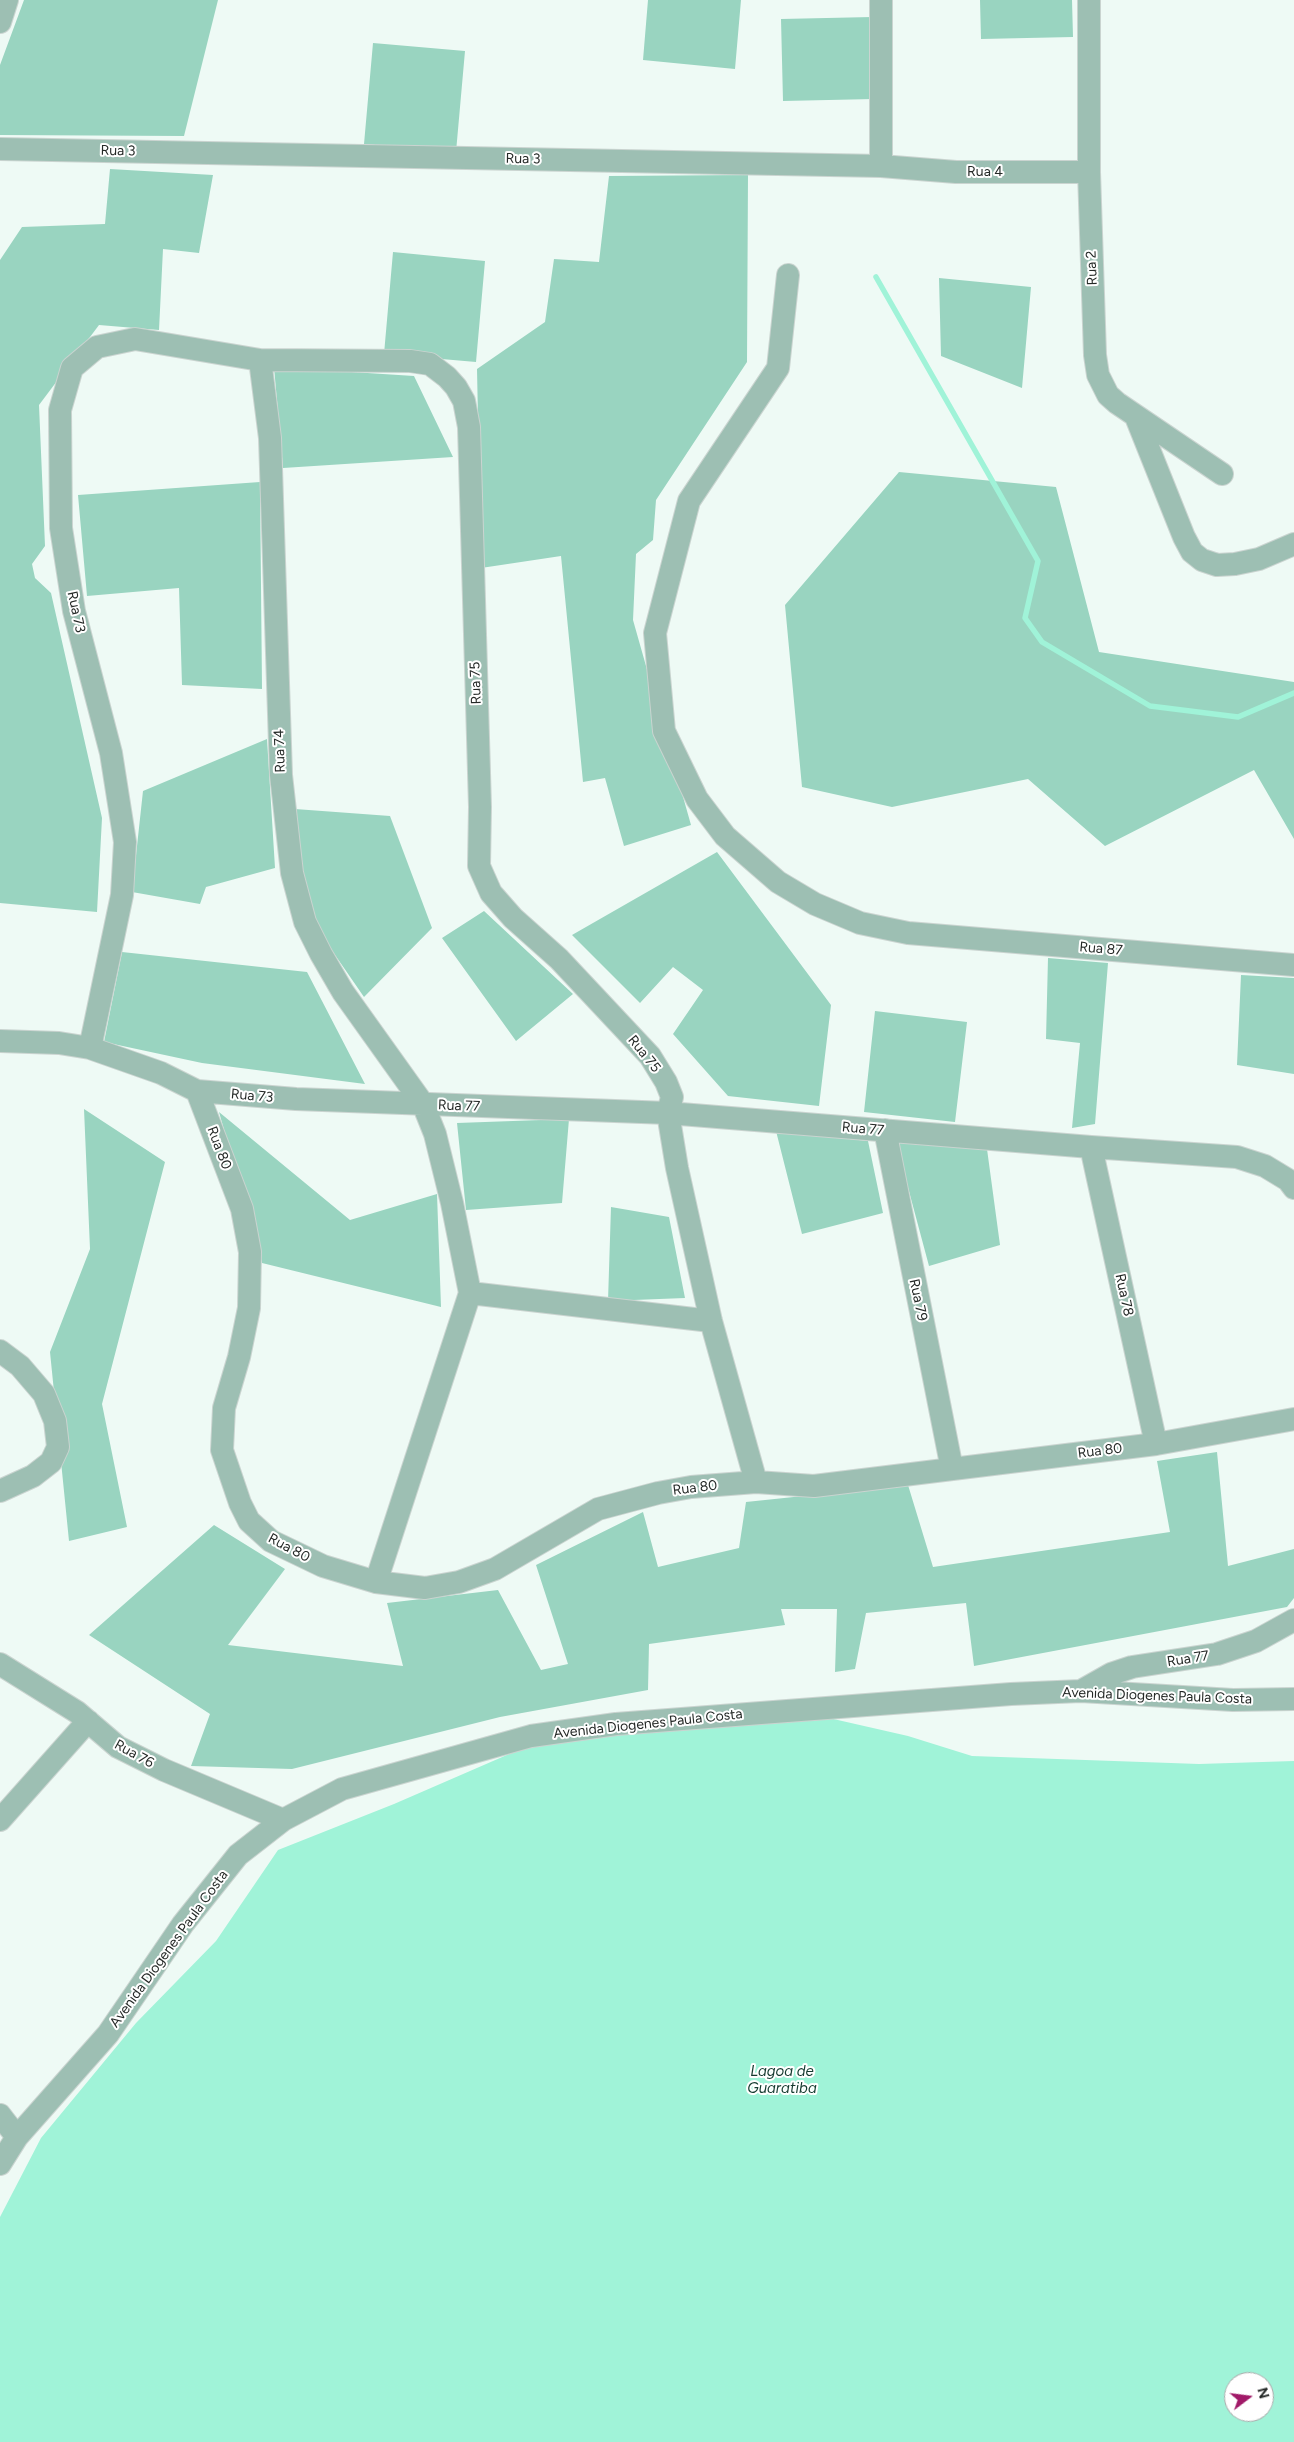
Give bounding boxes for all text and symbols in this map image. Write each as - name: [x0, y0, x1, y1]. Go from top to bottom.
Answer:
- street label: Rua 3: [100, 142, 136, 160]
- street label: Rua 3: [505, 150, 541, 168]
- street label: Rua 4: [967, 164, 1003, 180]
- street label: Rua 2: [1083, 250, 1101, 286]
- street label: Rua 73: [63, 590, 89, 634]
- street label: Rua 75: [467, 661, 485, 705]
- street label: Rua 74: [271, 729, 289, 773]
- street label: Rua 87: [1079, 939, 1123, 959]
- street label: Rua 75: [624, 1032, 664, 1076]
- street label: Rua 73: [230, 1086, 274, 1106]
- street label: Rua 77: [438, 1097, 480, 1115]
- street label: Rua 77: [841, 1119, 885, 1139]
- street label: Rua 80: [203, 1124, 235, 1172]
- street label: Rua 78: [1111, 1272, 1137, 1318]
- street label: Rua 79: [905, 1277, 931, 1323]
- street label: Rua 80: [1077, 1440, 1123, 1462]
- street label: Rua 80: [672, 1477, 718, 1499]
- street label: Rua 80: [265, 1530, 313, 1566]
- street label: Rua 77: [1166, 1647, 1210, 1671]
- street label: Avenida Diogenes Paula Costa: [1062, 1684, 1252, 1708]
- street label: Avenida Diogenes Paula Costa: [553, 1706, 743, 1742]
- street label: Rua 76: [111, 1736, 157, 1772]
- street label: Avenida Diogenes Paula Costa: [106, 1867, 232, 2031]
- water label: Lagoa de Guaratiba: [747, 2063, 817, 2098]
- north arrow: [1224, 2372, 1274, 2422]
- text: N: [1253, 2386, 1273, 2401]

